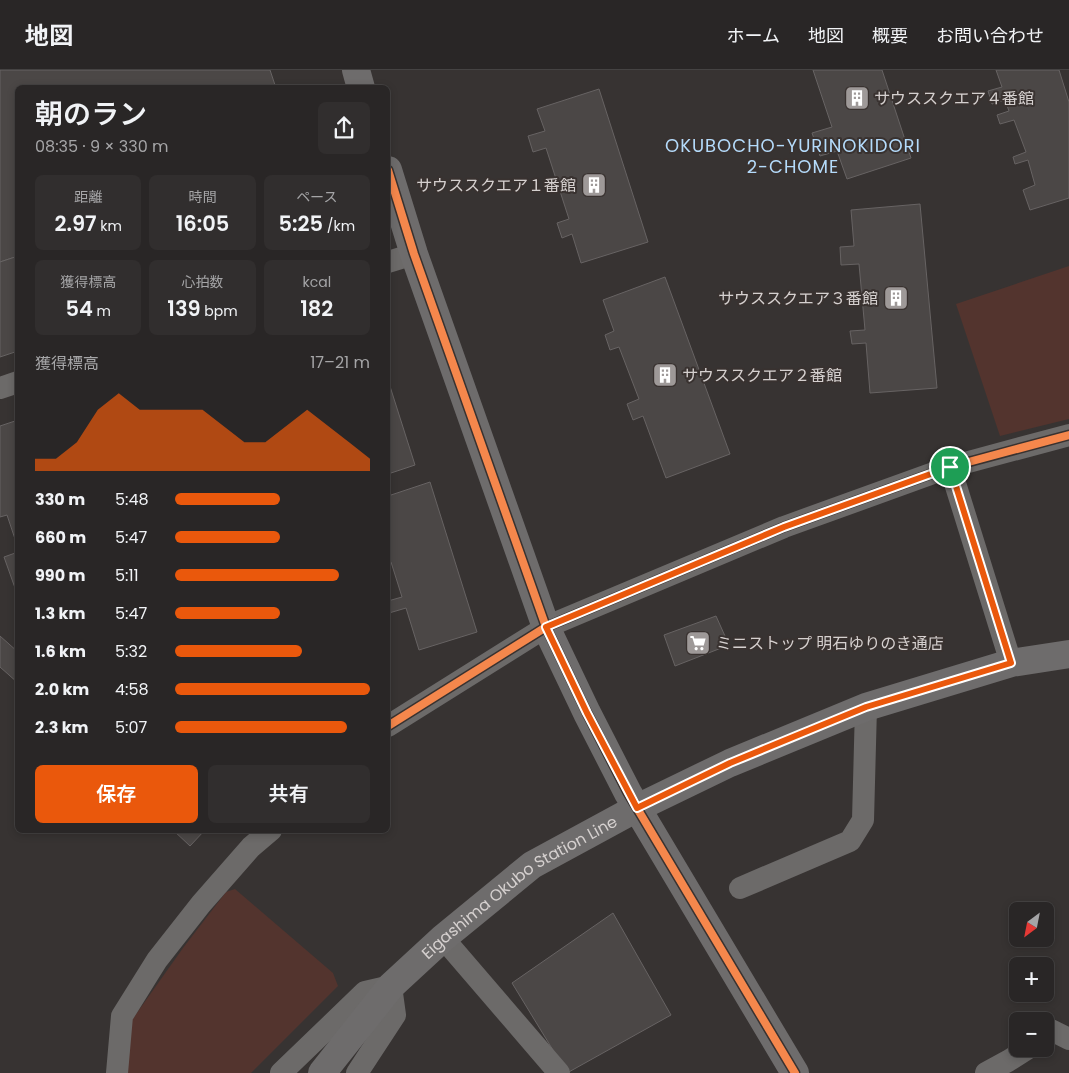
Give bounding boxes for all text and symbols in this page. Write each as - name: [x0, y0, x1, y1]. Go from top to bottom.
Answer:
- text: 地図: [25, 19, 73, 52]
- text: ホーム: [727, 23, 780, 48]
- text: 地図: [808, 23, 844, 48]
- text: 概要: [872, 23, 908, 48]
- text: お問い合わせ: [936, 23, 1044, 48]
- building icon: サウススクエア４番館: [844, 85, 870, 111]
- place label: サウススクエア４番館: [874, 87, 1034, 110]
- text: 朝のラン: [35, 95, 147, 134]
- button: share: [318, 102, 370, 154]
- district label: OKUBOCHO-YURINOKIDORI 2-CHOME: [665, 133, 921, 179]
- text: 08:35 · 9 × 330 m: [35, 135, 169, 158]
- building icon: サウススクエア１番館: [581, 172, 607, 198]
- place label: サウススクエア１番館: [416, 174, 576, 197]
- text: 距離: [74, 187, 102, 207]
- text: 時間: [188, 187, 216, 207]
- text: ペース: [296, 187, 337, 207]
- text: 2.97: [54, 209, 97, 238]
- text: 16:05: [176, 209, 229, 238]
- text: 5:25: [278, 209, 323, 238]
- text: km: [97, 216, 122, 236]
- text: /km: [323, 216, 355, 236]
- text: 獲得標高: [60, 272, 116, 292]
- text: 心拍数: [181, 272, 223, 292]
- text: kcal: [303, 272, 331, 292]
- building icon: サウススクエア３番館: [883, 285, 909, 311]
- place label: サウススクエア３番館: [718, 287, 878, 310]
- text: 54: [65, 294, 93, 323]
- text: 139: [167, 294, 201, 323]
- text: 182: [300, 294, 333, 323]
- text: m: [93, 301, 111, 321]
- text: bpm: [201, 301, 238, 321]
- text: 17–21 m: [310, 351, 370, 374]
- text: 獲得標高: [35, 352, 99, 375]
- building icon: サウススクエア２番館: [652, 362, 678, 388]
- place label: サウススクエア２番館: [682, 364, 842, 387]
- pin: [929, 446, 971, 488]
- icon: arrive: [936, 453, 964, 481]
- text: 330 m: [35, 488, 85, 511]
- text: 5:48: [115, 488, 149, 511]
- text: 660 m: [35, 526, 86, 549]
- text: 5:47: [115, 526, 147, 549]
- text: 990 m: [35, 564, 85, 587]
- text: 5:11: [115, 564, 139, 587]
- text: 1.3 km: [35, 602, 85, 625]
- text: 5:47: [115, 602, 147, 625]
- supermarket icon: ミニストップ 明石ゆりのき通店: [685, 630, 711, 656]
- place label: ミニストップ 明石ゆりのき通店: [716, 632, 944, 655]
- text: 1.6 km: [35, 640, 86, 663]
- text: 5:32: [115, 640, 147, 663]
- text: 2.0 km: [35, 678, 89, 701]
- text: 4:58: [115, 678, 149, 701]
- text: 2.3 km: [35, 716, 89, 739]
- text: 5:07: [115, 716, 147, 739]
- button: 保存: [35, 765, 198, 823]
- button: 共有: [208, 765, 370, 823]
- street label: Eigashima Okubo Station Line: [417, 810, 621, 964]
- north arrow: [1009, 902, 1054, 948]
- map controls: [1009, 902, 1054, 1057]
- button: +: [1009, 957, 1054, 1002]
- button: −: [1009, 1012, 1054, 1057]

